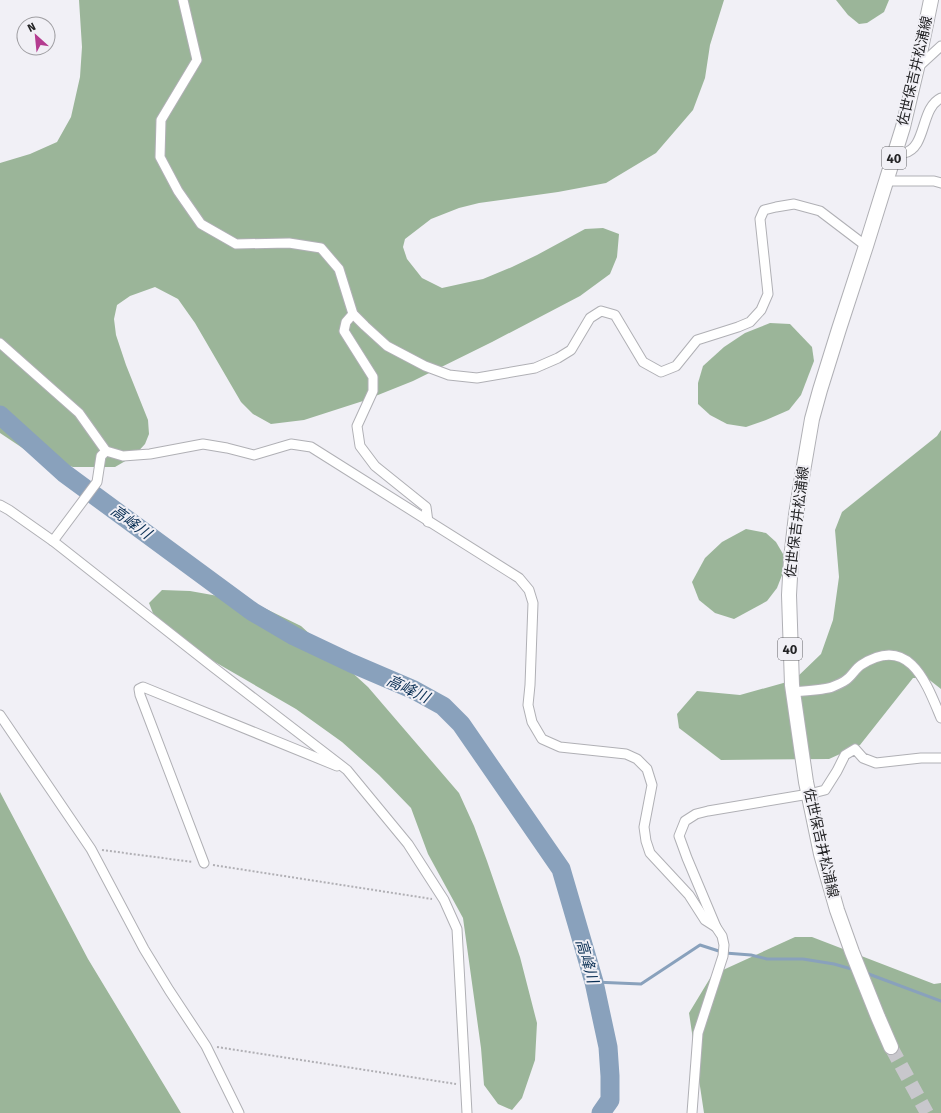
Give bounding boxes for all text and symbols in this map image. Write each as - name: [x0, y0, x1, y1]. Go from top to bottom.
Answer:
- street label: 佐世保吉井松浦線: [894, 15, 936, 127]
- north arrow: [16, 16, 56, 56]
- text: N: [25, 20, 38, 35]
- road number: 40: [882, 147, 906, 169]
- street label: 佐世保吉井松浦線: [782, 465, 812, 579]
- water label: 高峰川: [108, 501, 156, 544]
- road number: 40: [778, 638, 802, 660]
- water label: 高峰川: [384, 671, 434, 708]
- street label: 佐世保吉井松浦線: [800, 787, 842, 899]
- water label: 高峰川: [572, 937, 602, 987]

